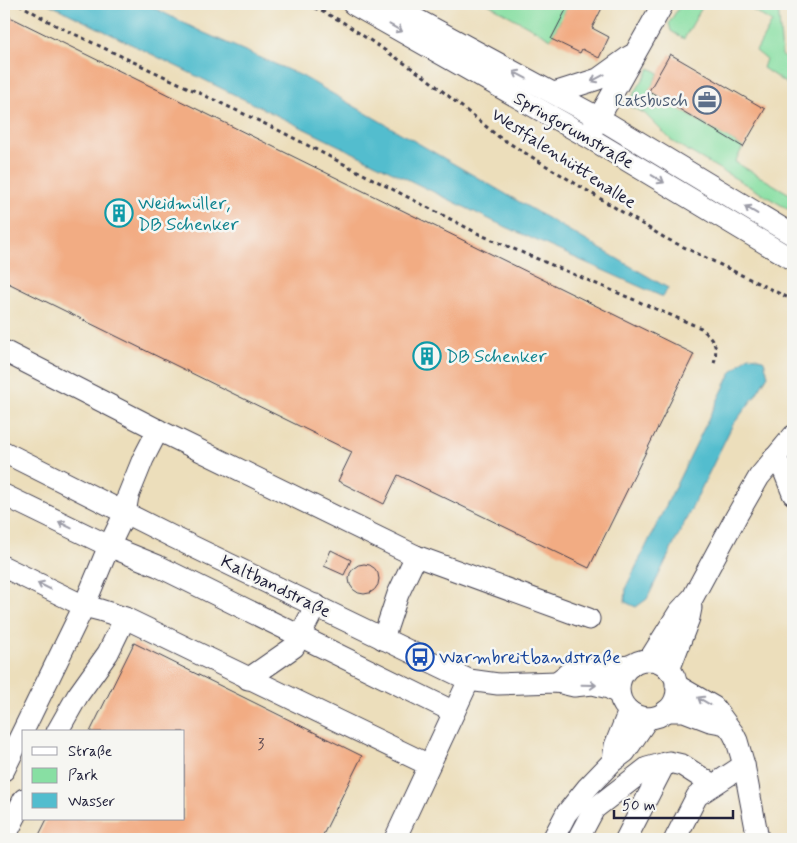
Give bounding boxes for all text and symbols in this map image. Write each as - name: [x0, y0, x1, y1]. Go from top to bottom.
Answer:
- one-way arrow: [388, 23, 403, 33]
- one-way arrow: [514, 70, 528, 80]
- one-way arrow: [591, 74, 606, 83]
- office icon: Ratsbusch: [692, 85, 722, 115]
- street label: Springorumstraße: [508, 87, 638, 177]
- place label: Ratsbusch: [614, 89, 688, 113]
- street label: Westfalenhüttenallee: [486, 103, 641, 215]
- one-way arrow: [650, 174, 664, 184]
- place label: Weidmüller, DB Schenker: [138, 192, 239, 237]
- building icon: Weidmüller, DB Schenker: [104, 198, 134, 228]
- one-way arrow: [745, 205, 759, 215]
- building icon: DB Schenker: [412, 341, 442, 371]
- place label: DB Schenker: [446, 345, 547, 369]
- one-way arrow: [58, 519, 73, 529]
- street label: Kaltbandstraße: [216, 550, 335, 624]
- one-way arrow: [37, 581, 52, 590]
- bus stop icon: Warmbreitbandstraße: [405, 642, 435, 672]
- place label: Warmbreitbandstraße: [439, 646, 621, 670]
- one-way arrow: [580, 681, 596, 690]
- one-way arrow: [697, 696, 711, 706]
- legend: [22, 730, 185, 820]
- house number: 3: [258, 735, 265, 755]
- text: Straße: [68, 742, 112, 762]
- text: Park: [68, 766, 98, 786]
- scale bar: [614, 788, 733, 820]
- text: Wasser: [68, 792, 115, 812]
- text: 50 m: [622, 796, 656, 816]

